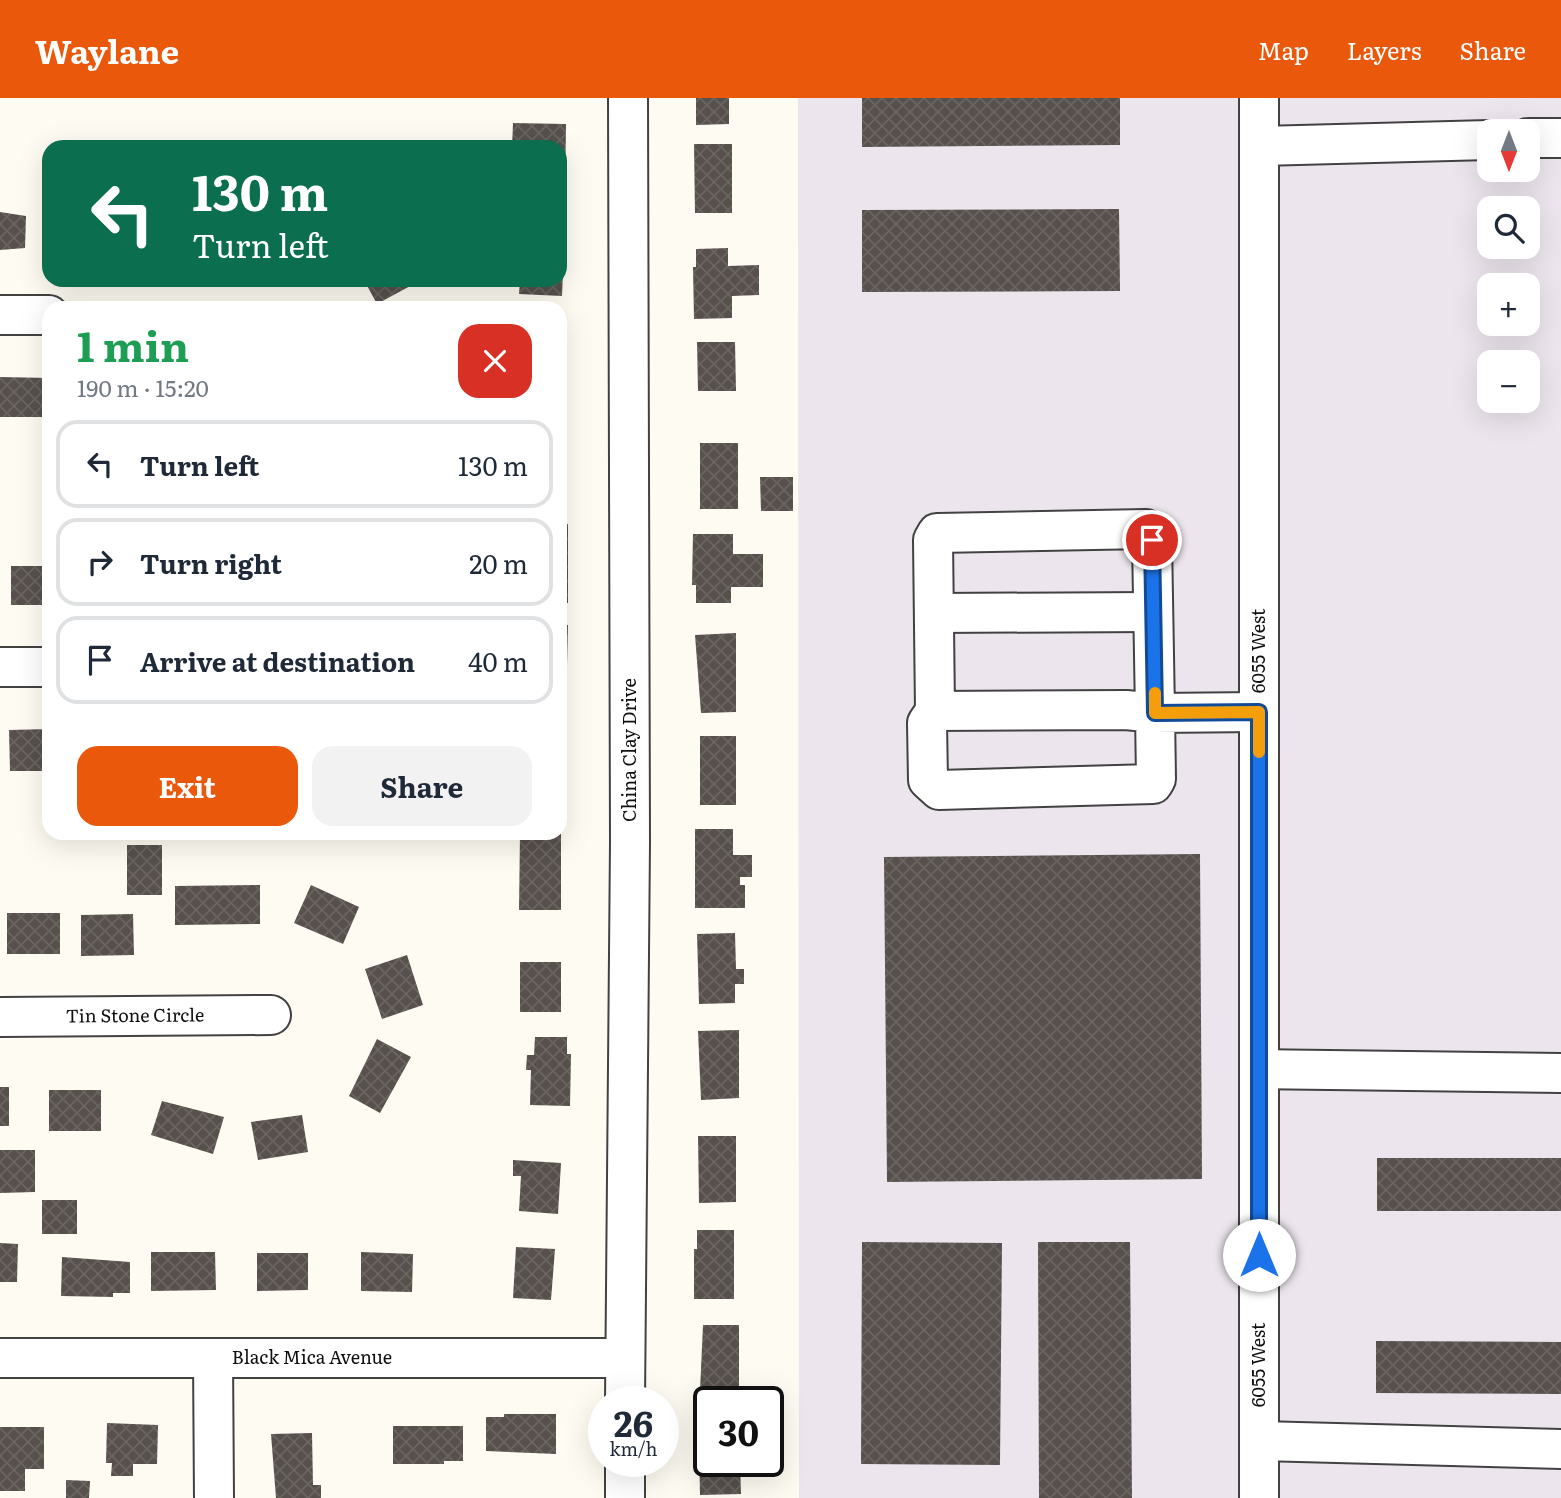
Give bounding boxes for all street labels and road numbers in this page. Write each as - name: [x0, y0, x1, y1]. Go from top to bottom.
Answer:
- street label: 6055 West: [1244, 608, 1271, 693]
- street label: China Clay Drive: [615, 678, 642, 822]
- street label: Tin Stone Circle: [66, 1000, 204, 1029]
- street label: 6055 West: [1244, 1322, 1271, 1407]
- street label: Black Mica Avenue: [232, 1343, 392, 1370]

